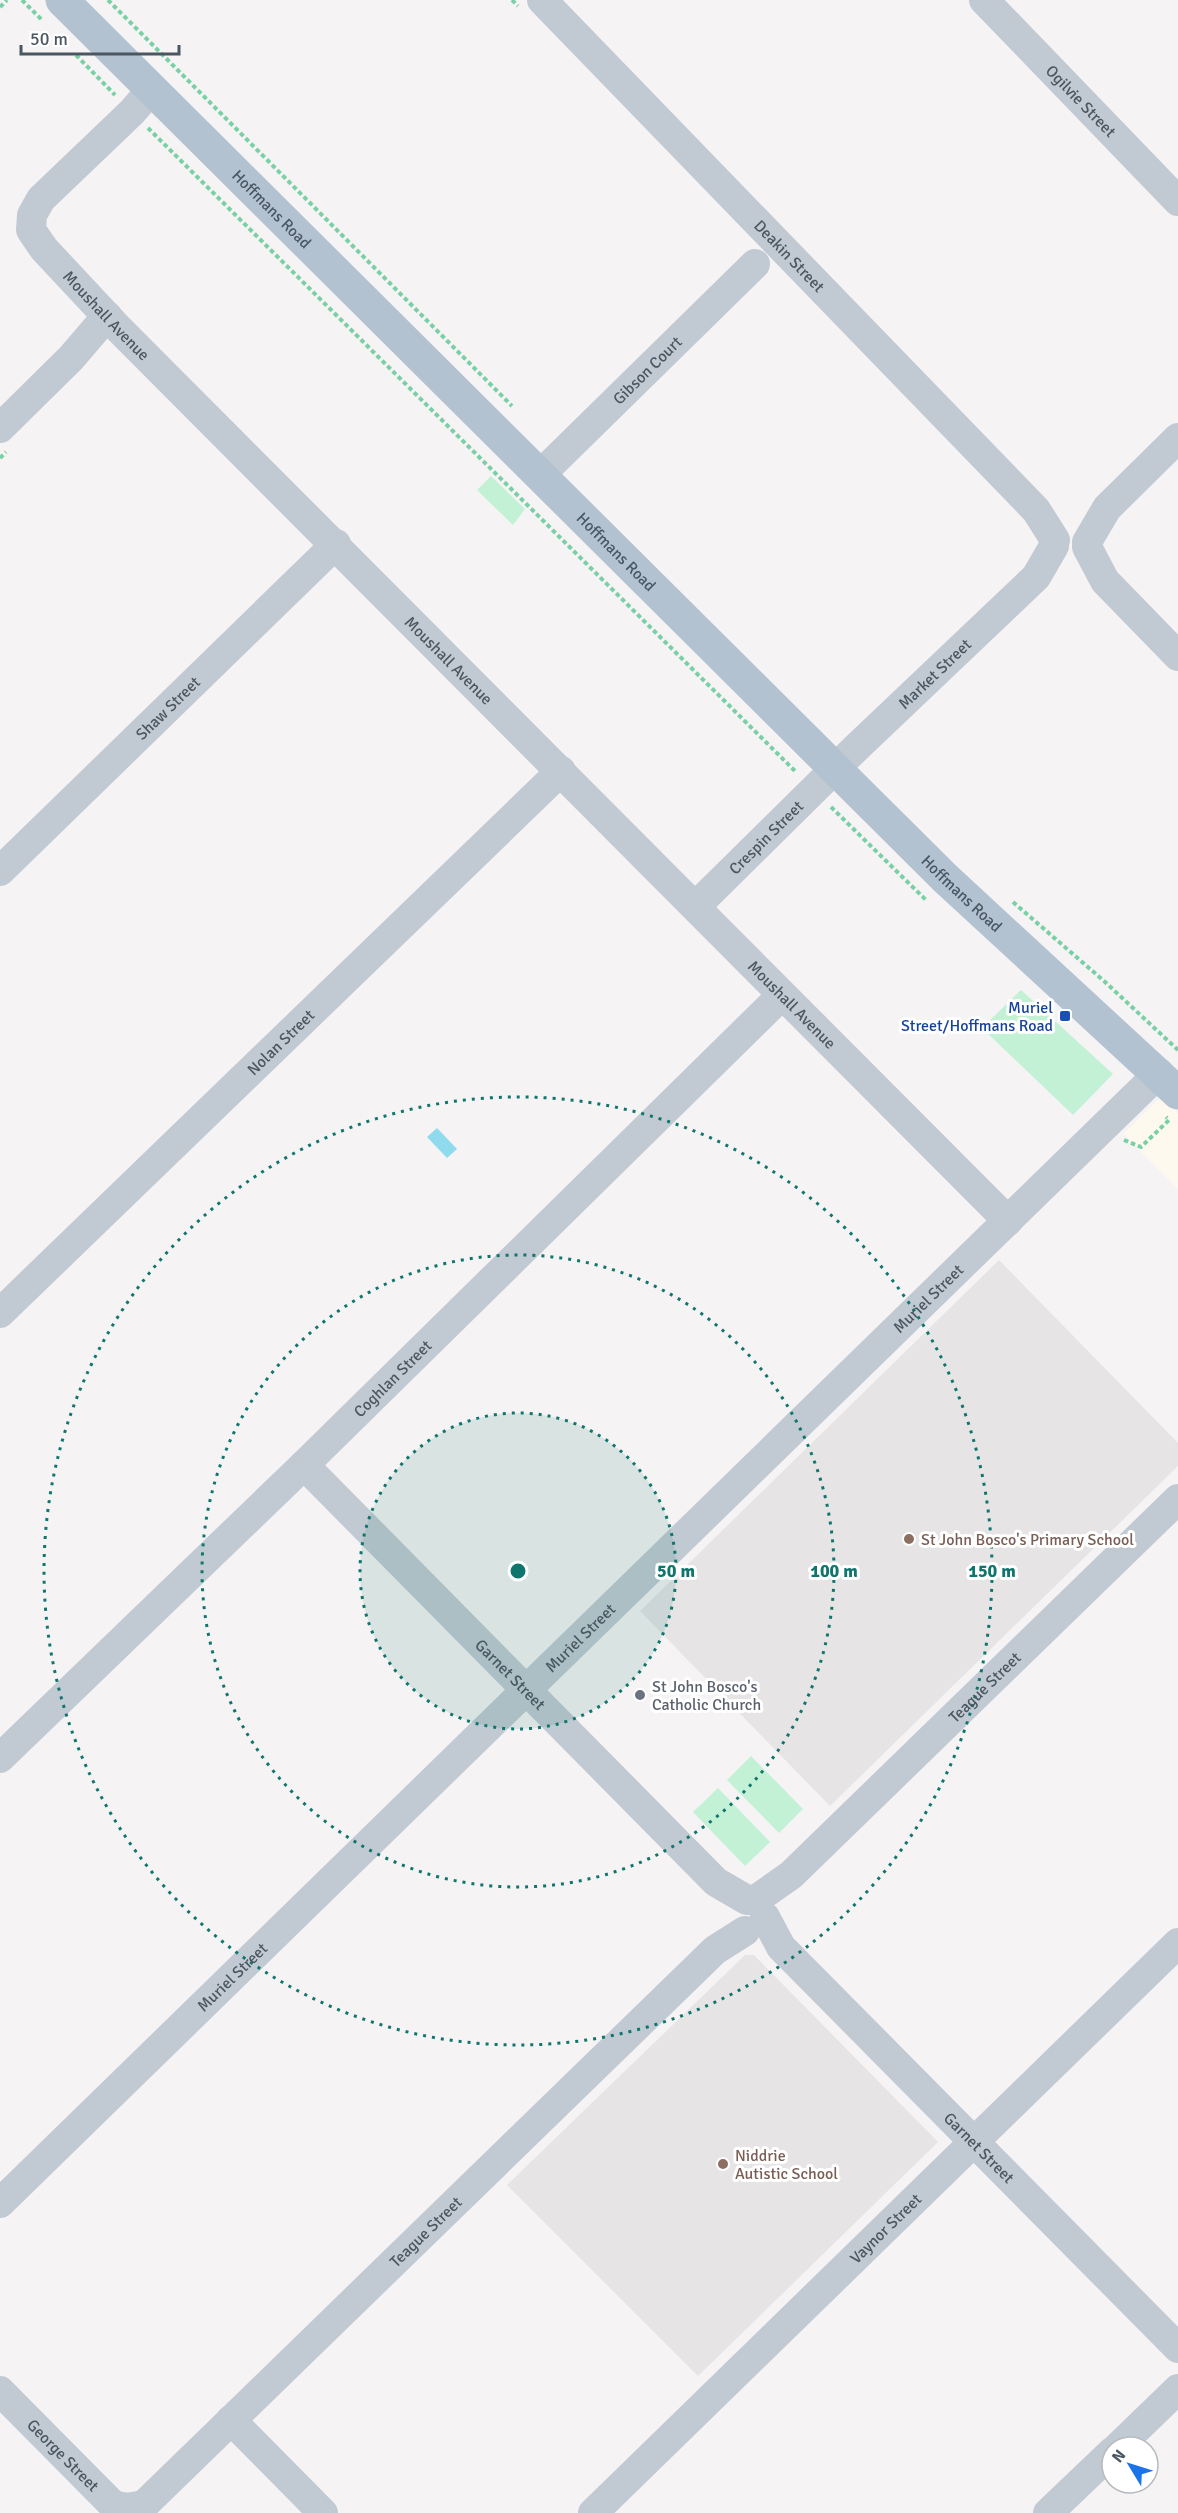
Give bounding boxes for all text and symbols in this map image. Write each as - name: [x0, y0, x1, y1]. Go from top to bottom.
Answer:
- scale bar: [21, 18, 178, 56]
- text: 50 m: [30, 28, 68, 50]
- street label: Ogilvie Street: [1041, 61, 1120, 142]
- street label: Hoffmans Road: [227, 166, 315, 253]
- street label: Deakin Street: [750, 216, 829, 297]
- street label: Moushall Avenue: [58, 267, 154, 365]
- street label: Gibson Court: [609, 332, 687, 409]
- street label: Hoffmans Road: [572, 508, 660, 596]
- street label: Moushall Avenue: [400, 612, 497, 709]
- street label: Market Street: [894, 635, 976, 714]
- street label: Shaw Street: [132, 672, 205, 744]
- street label: Crespin Street: [725, 796, 808, 879]
- street label: Hoffmans Road: [917, 851, 1006, 937]
- street label: Moushall Avenue: [743, 957, 840, 1053]
- place label: Muriel Street/Hoffmans Road: [901, 998, 1053, 1036]
- street label: Nolan Street: [243, 1005, 319, 1080]
- marker: Muriel Street/Hoffmans Road: [1058, 1009, 1072, 1023]
- street label: Muriel Street: [889, 1260, 968, 1338]
- street label: Coghlan Street: [350, 1336, 437, 1422]
- place label: St John Bosco's Primary School: [921, 1530, 1134, 1550]
- marker: St John Bosco's Primary School: [902, 1532, 916, 1546]
- text: 50 m: [657, 1560, 695, 1582]
- text: 100 m: [810, 1560, 858, 1582]
- text: 150 m: [968, 1560, 1016, 1582]
- centre of rings: [508, 1561, 528, 1581]
- street label: Muriel Street: [541, 1599, 620, 1677]
- street label: Garnet Street: [470, 1635, 550, 1715]
- street label: Teague Street: [945, 1648, 1026, 1727]
- place label: St John Bosco's Catholic Church: [652, 1677, 761, 1715]
- marker: St John Bosco's Catholic Church: [633, 1688, 647, 1702]
- street label: Muriel Street: [193, 1939, 272, 2016]
- street label: Garnet Street: [939, 2108, 1018, 2188]
- place label: Niddrie Autistic School: [735, 2146, 838, 2184]
- marker: Niddrie Autistic School: [716, 2157, 730, 2171]
- street label: Vaynor Street: [846, 2189, 926, 2268]
- street label: Teague Street: [386, 2192, 467, 2272]
- street label: George Street: [22, 2415, 103, 2496]
- north arrow: [1100, 2435, 1160, 2495]
- text: N: [1108, 2446, 1130, 2467]

